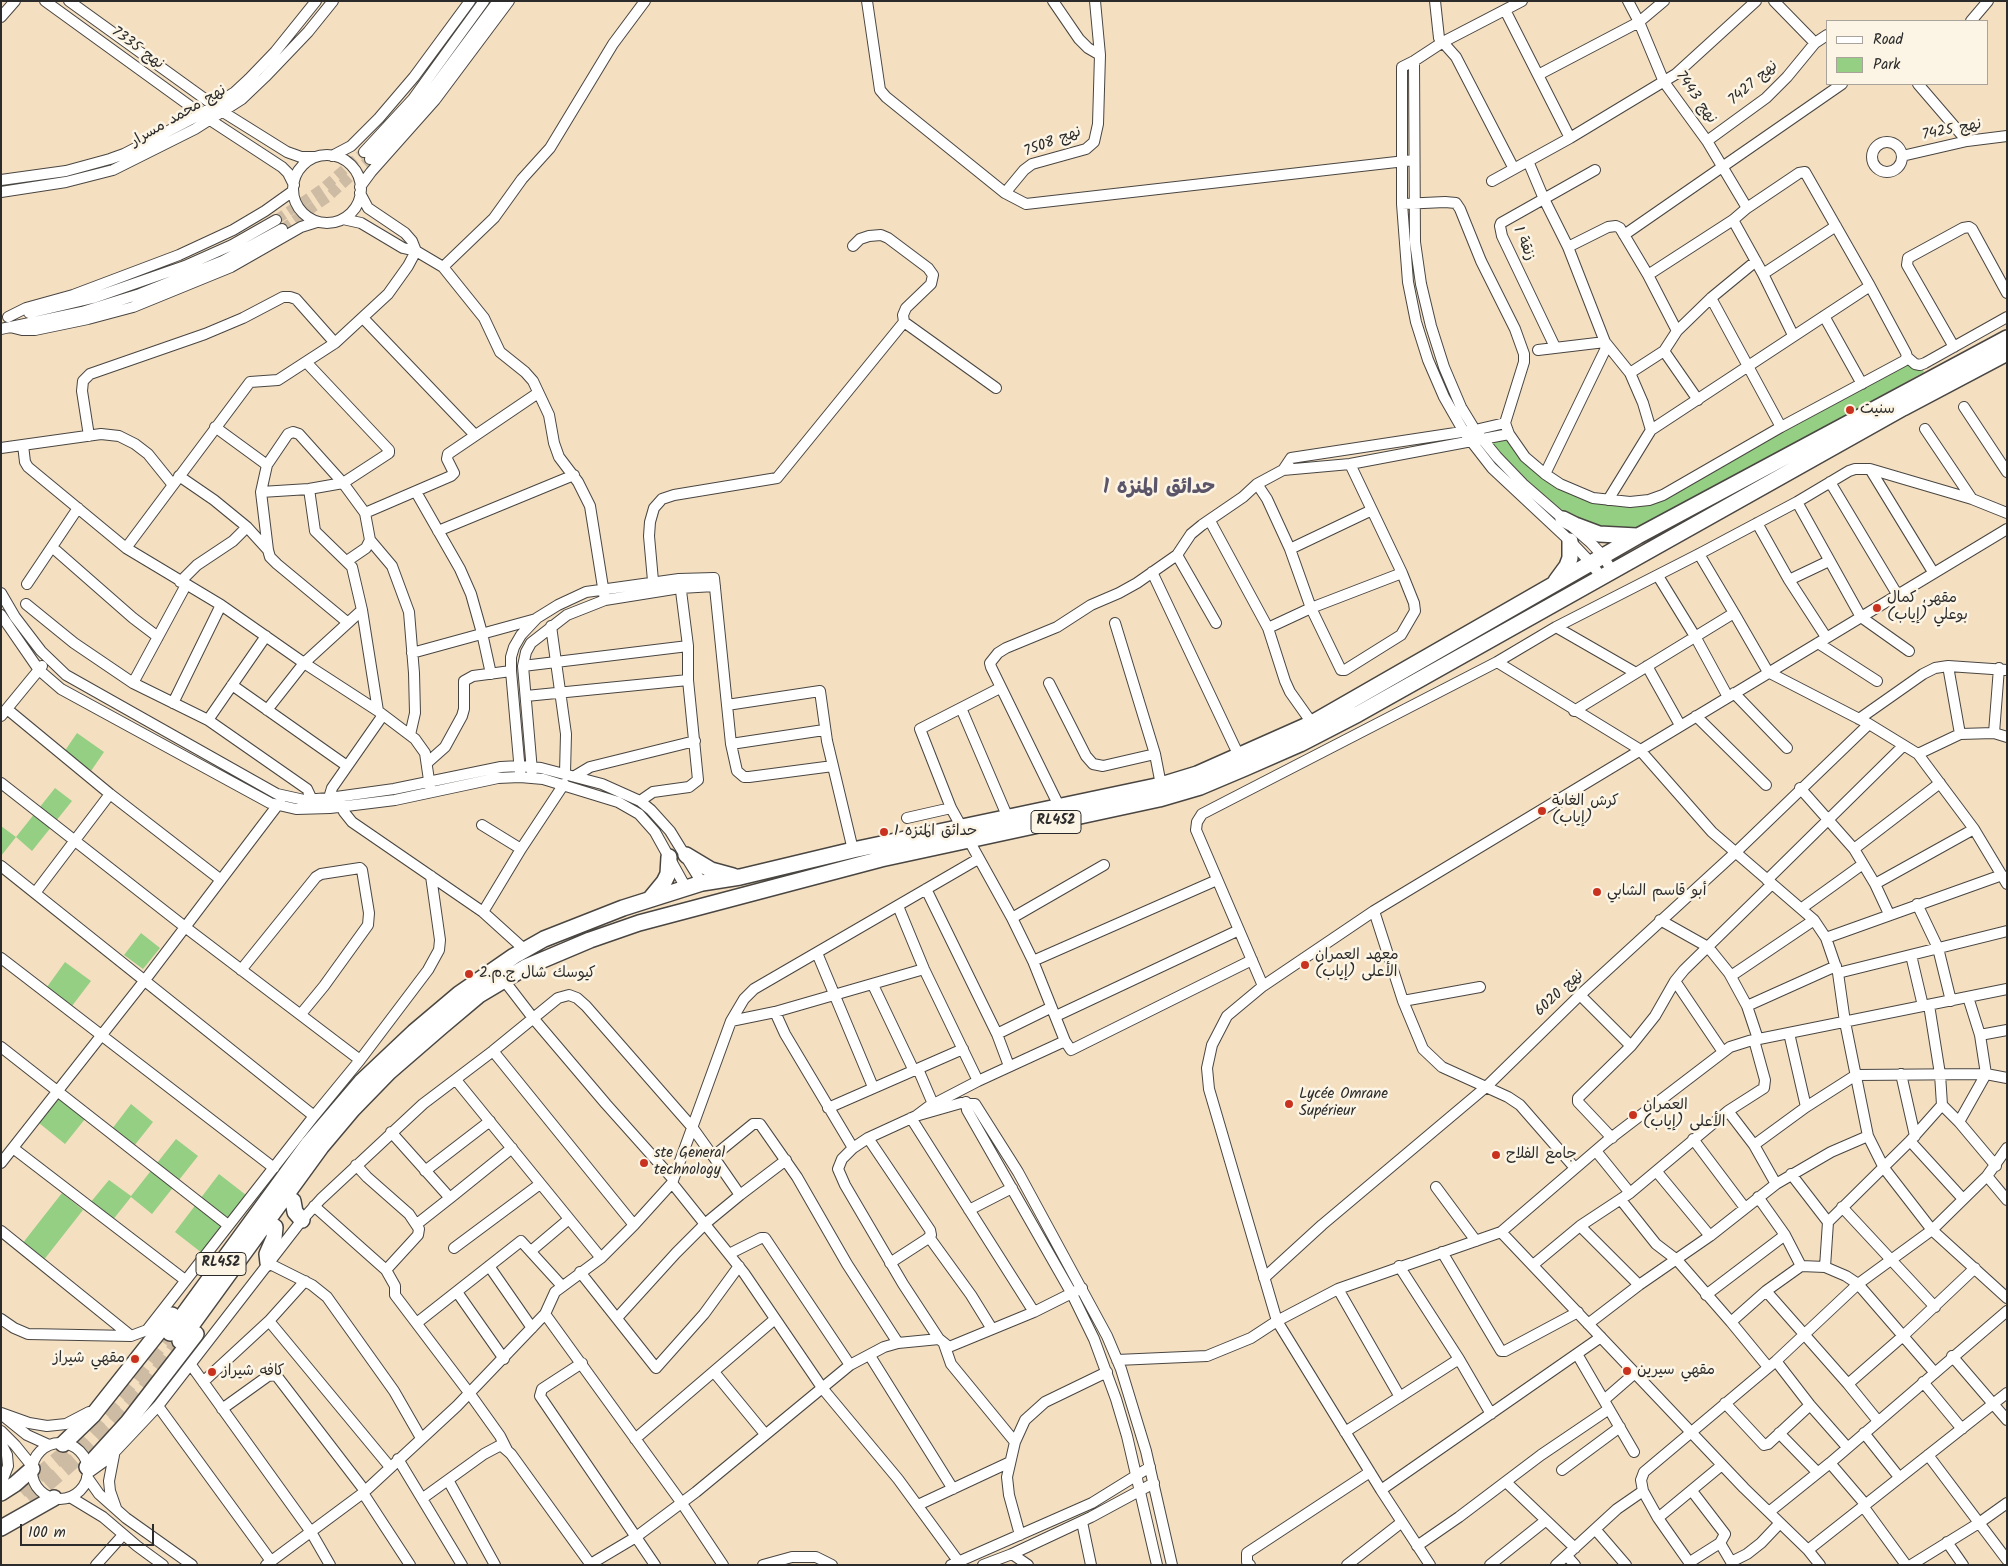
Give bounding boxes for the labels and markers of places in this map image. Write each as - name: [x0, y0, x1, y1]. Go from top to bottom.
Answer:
- place label: سنيت: [1860, 401, 1895, 419]
- marker: سنيت: [1844, 404, 1856, 416]
- place label: مقهى كمال بوعلي (إياب): [1887, 590, 1968, 625]
- marker: مقهى كمال بوعلي (إياب): [1871, 602, 1883, 614]
- place label: كرش الغابة (إياب): [1552, 793, 1619, 828]
- marker: كرش الغابة (إياب): [1536, 805, 1548, 817]
- place label: حدائق المنزه 1: [894, 823, 977, 841]
- marker: حدائق المنزه 1: [878, 826, 890, 838]
- place label: أبو قاسم الشابي: [1607, 883, 1706, 901]
- marker: أبو قاسم الشابي: [1591, 886, 1603, 898]
- place label: معهد العمران الأعلى (إياب): [1315, 947, 1399, 982]
- marker: معهد العمران الأعلى (إياب): [1299, 959, 1311, 971]
- place label: كيوسك شال ج.م.2: [479, 965, 596, 983]
- marker: كيوسك شال ج.م.2: [463, 968, 475, 980]
- place label: Lycée Omrane Supérieur: [1299, 1086, 1388, 1121]
- place label: العمران الأعلى (إياب): [1643, 1097, 1725, 1132]
- marker: Lycée Omrane Supérieur: [1283, 1098, 1295, 1110]
- marker: العمران الأعلى (إياب): [1627, 1109, 1639, 1121]
- place label: ste General technology: [654, 1145, 725, 1180]
- place label: جامع الفلاح: [1506, 1146, 1577, 1164]
- marker: جامع الفلاح: [1490, 1149, 1502, 1161]
- marker: ste General technology: [638, 1157, 650, 1169]
- place label: مقهي شيراز: [53, 1350, 125, 1368]
- marker: مقهي شيراز: [129, 1353, 141, 1365]
- place label: مقهي سيرين: [1637, 1362, 1715, 1380]
- place label: کافه شيراز: [222, 1363, 284, 1381]
- marker: مقهي سيرين: [1621, 1365, 1633, 1377]
- marker: کافه شيراز: [206, 1366, 218, 1378]

